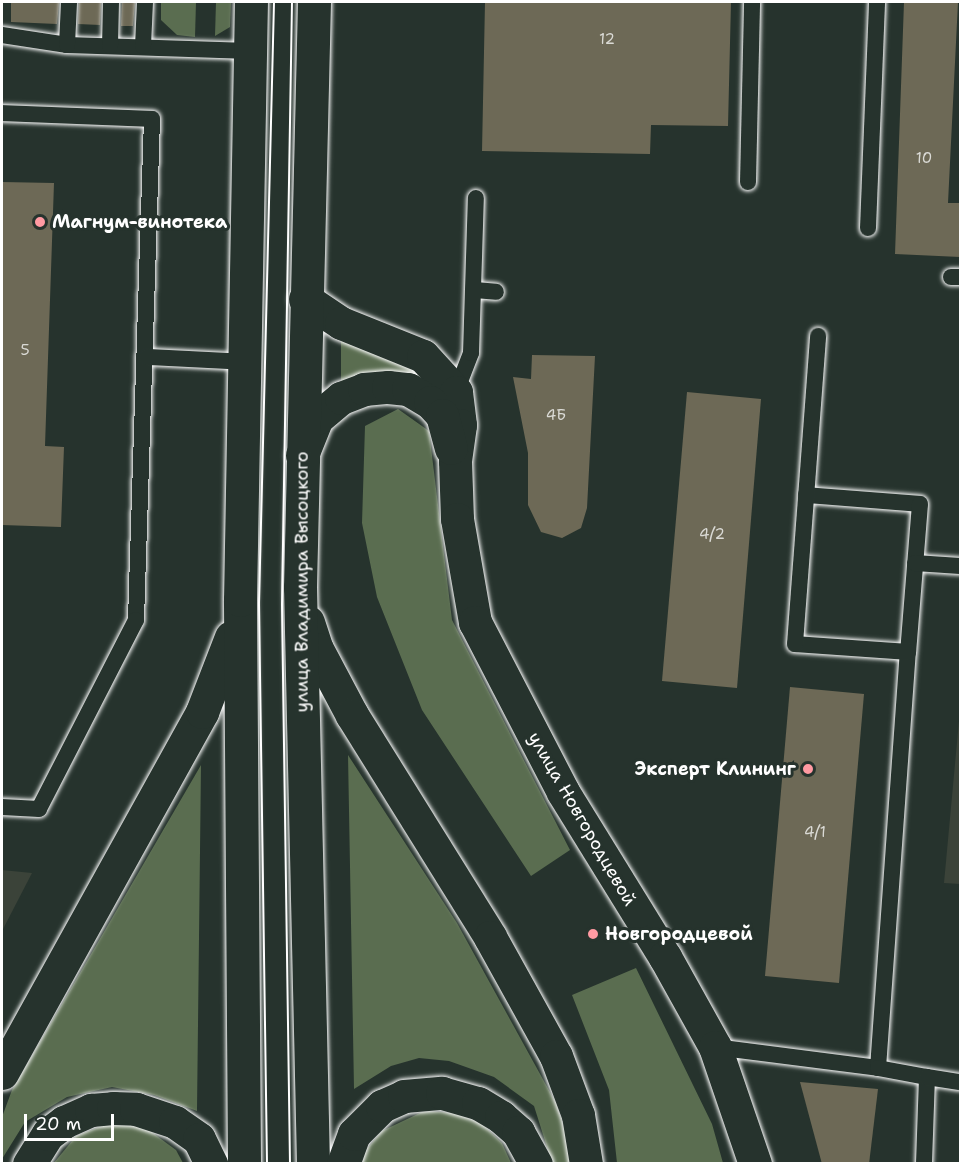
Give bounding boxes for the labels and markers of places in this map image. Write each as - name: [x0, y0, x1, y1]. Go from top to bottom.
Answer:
- place label: Магнум-винотека: [52, 211, 227, 233]
- marker: Магнум-винотека: [33, 215, 47, 229]
- place label: Эксперт Клининг: [635, 758, 796, 780]
- marker: Эксперт Клининг: [801, 762, 815, 776]
- place label: Новгородцевой: [605, 923, 753, 945]
- marker: Новгородцевой: [586, 927, 600, 941]

